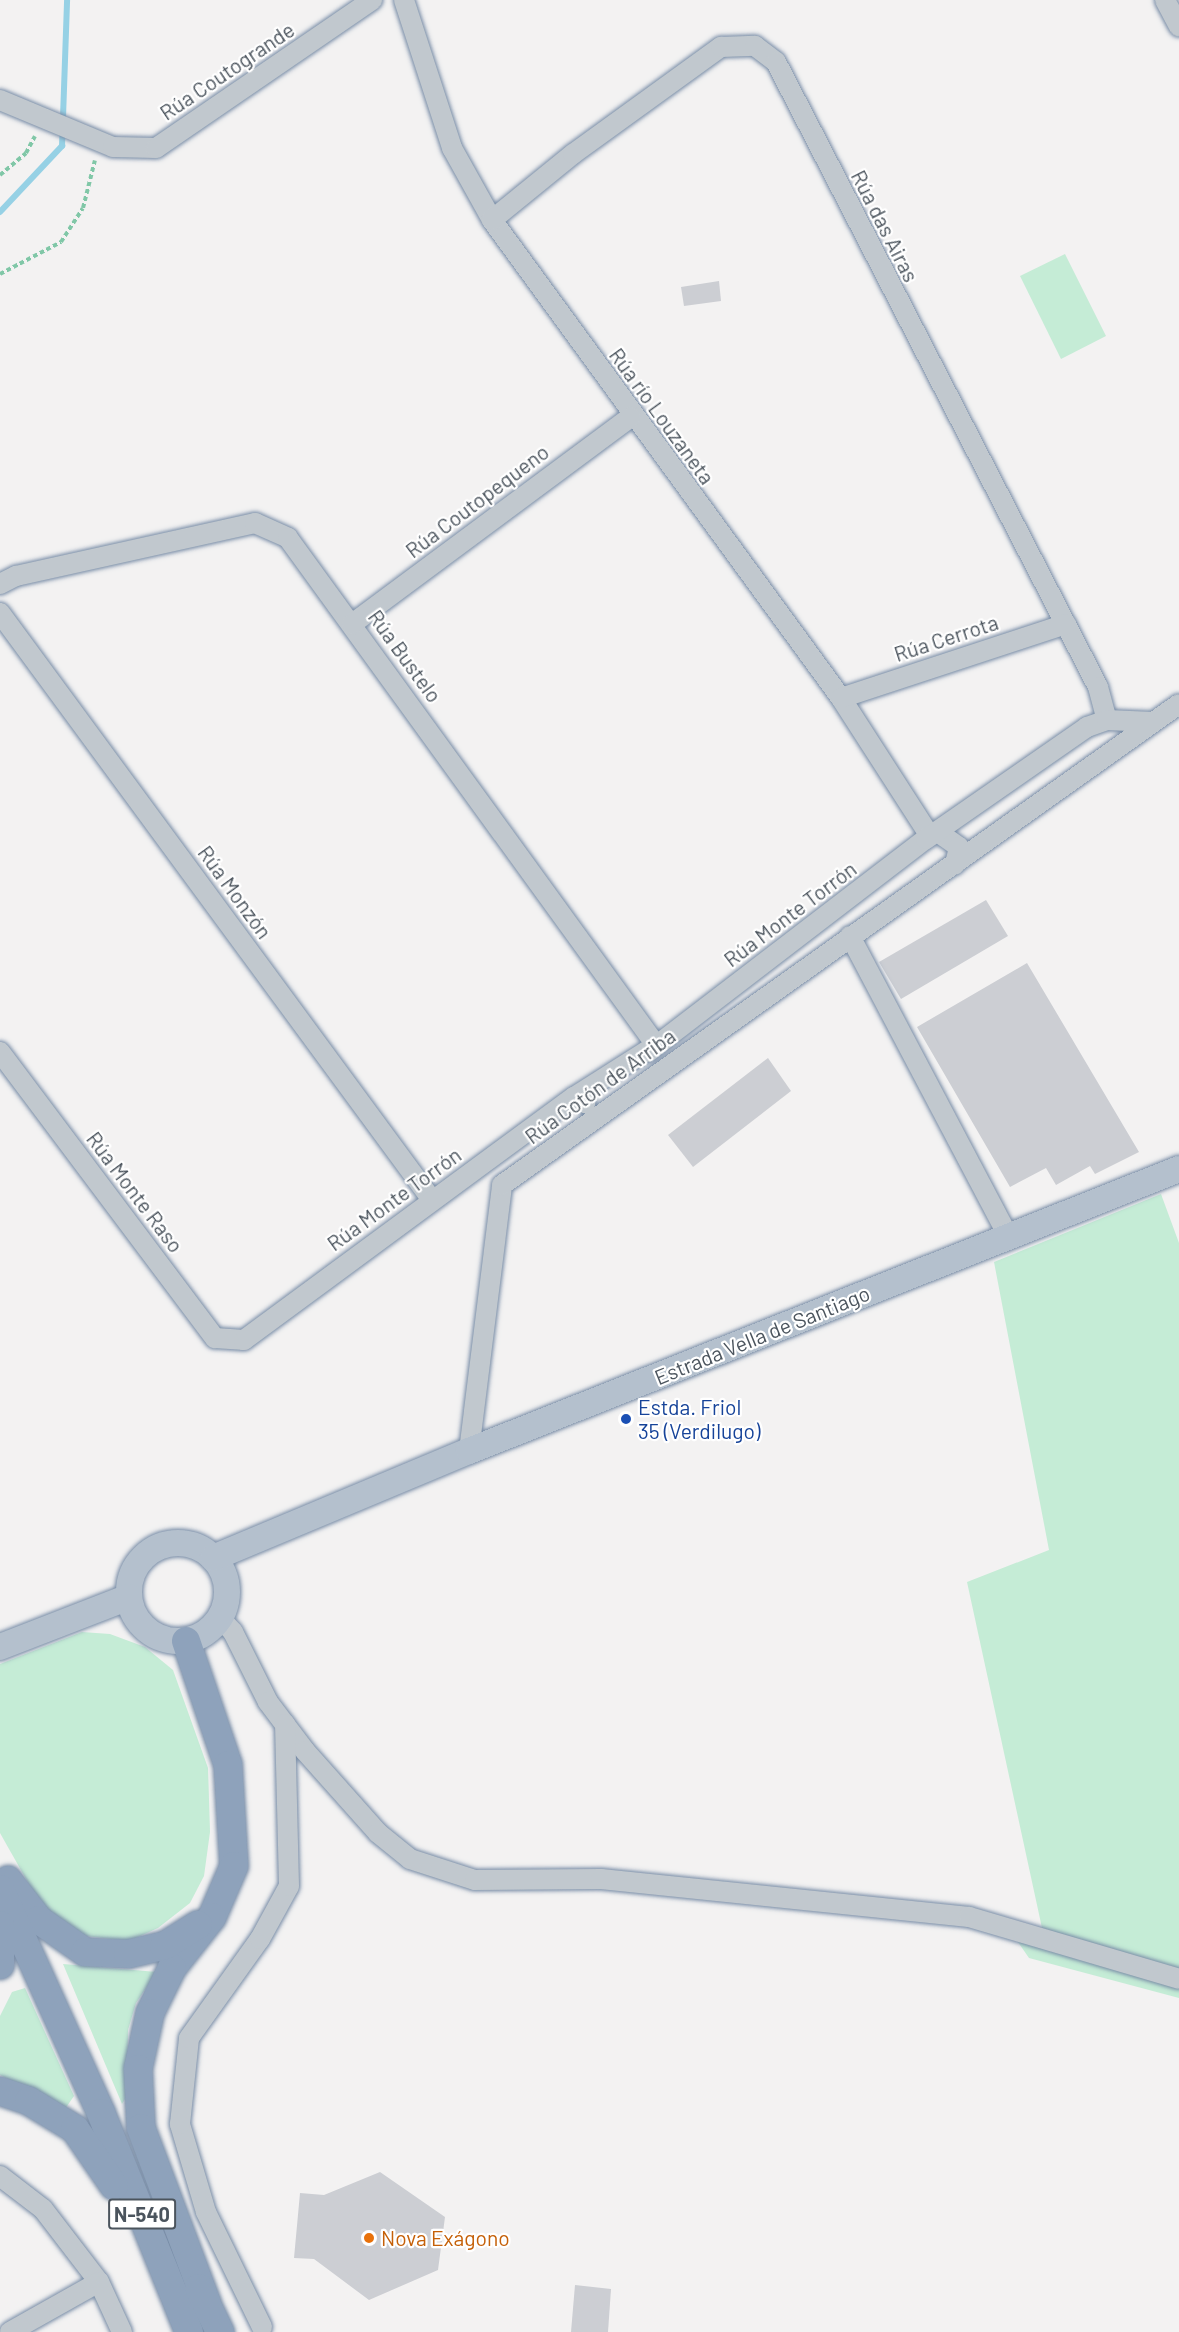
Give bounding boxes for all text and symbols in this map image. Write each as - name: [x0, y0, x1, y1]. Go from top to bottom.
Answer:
- street label: Rúa Coutogrande: [155, 17, 299, 125]
- street label: Rúa das Airas: [846, 166, 924, 286]
- street label: Rúa río Louzaneta: [604, 343, 720, 489]
- street label: Rúa Coutopequeno: [400, 439, 554, 563]
- street label: Rúa Bustelo: [363, 605, 447, 707]
- street label: Rúa Cerrota: [891, 609, 1001, 667]
- street label: Rúa Monzón: [193, 841, 277, 943]
- street label: Rúa Monte Torrón: [719, 856, 861, 972]
- street label: Rúa Cotón de Arriba: [520, 1023, 680, 1149]
- street label: Rúa Monte Raso: [81, 1127, 189, 1257]
- street label: Rúa Monte Torrón: [322, 1142, 466, 1256]
- street label: Estrada Vella de Santiago: [651, 1280, 873, 1390]
- place label: Estda. Friol 35 (Verdilugo): [638, 1394, 760, 1444]
- marker: Estda. Friol 35 (Verdilugo): [619, 1412, 633, 1426]
- road number: N-540: [108, 2197, 176, 2231]
- place label: Nova Exágono: [381, 2225, 510, 2251]
- marker: Nova Exágono: [362, 2231, 376, 2245]

